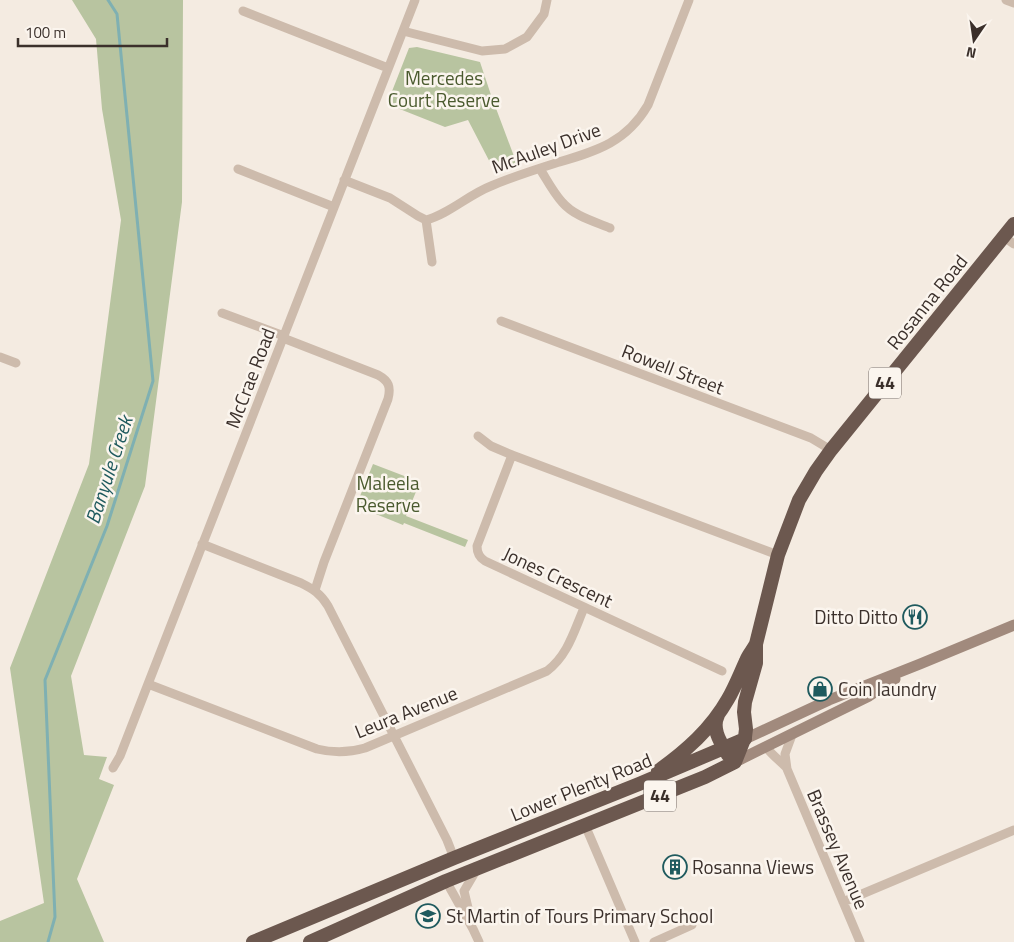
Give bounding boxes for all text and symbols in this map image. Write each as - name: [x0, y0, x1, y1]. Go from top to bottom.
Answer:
- scale bar: [18, 15, 166, 47]
- north arrow: [949, 15, 999, 65]
- text: 100 m: [25, 21, 66, 44]
- text: N: [964, 42, 978, 64]
- park label: Mercedes Court Reserve: [388, 63, 500, 114]
- street label: McAuley Drive: [487, 114, 604, 181]
- street label: Rosanna Road: [879, 248, 974, 356]
- street label: McCrae Road: [217, 323, 282, 432]
- street label: Rowell Street: [618, 336, 729, 401]
- road number: 44: [869, 368, 901, 398]
- water label: Banyule Creek: [77, 410, 141, 528]
- park label: Maleela Reserve: [356, 468, 420, 519]
- street label: Jones Crescent: [499, 538, 618, 615]
- place label: Ditto Ditto: [814, 602, 898, 631]
- restaurant icon: Ditto Ditto: [902, 604, 928, 630]
- place label: Coin laundry: [838, 674, 937, 703]
- shop icon: Coin laundry: [807, 676, 833, 702]
- street label: Leura Avenue: [350, 678, 462, 745]
- street label: Lower Plenty Road: [506, 745, 656, 828]
- road number: 44: [644, 780, 676, 811]
- street label: Brassey Avenue: [800, 784, 877, 913]
- place label: Rosanna Views: [692, 852, 814, 881]
- building icon: Rosanna Views: [662, 854, 688, 880]
- place label: St Martin of Tours Primary School: [446, 901, 713, 930]
- school or university icon: St Martin of Tours Primary School: [415, 903, 441, 929]

